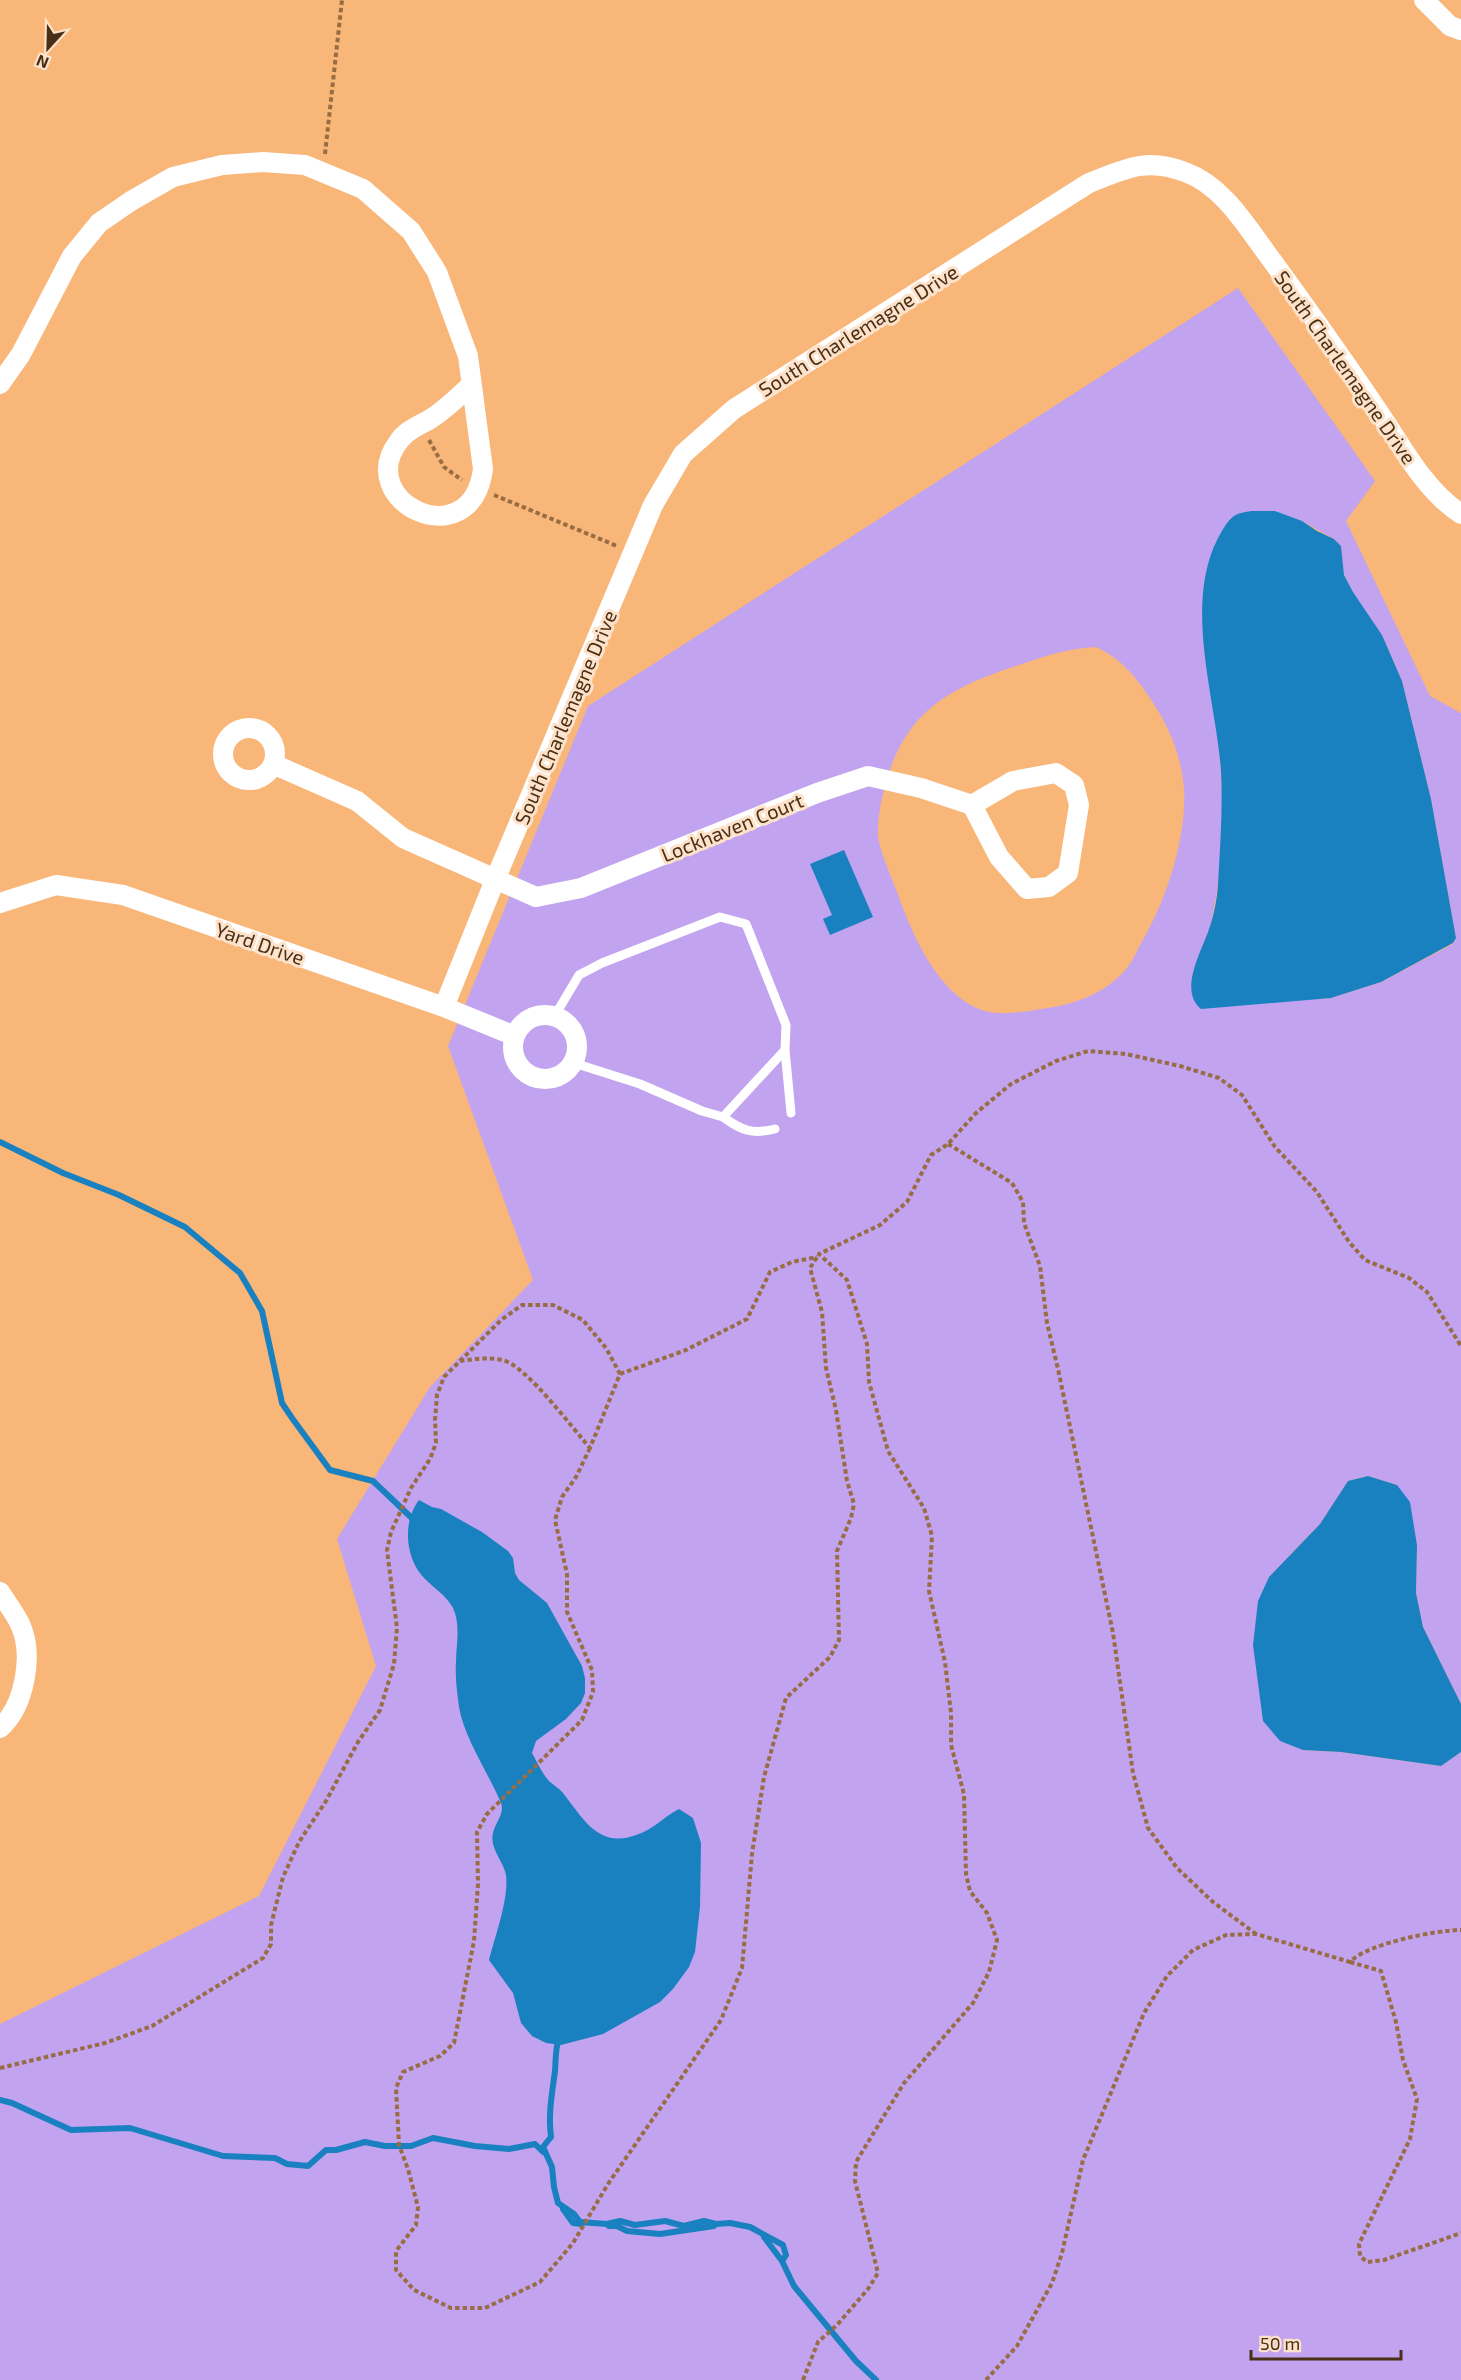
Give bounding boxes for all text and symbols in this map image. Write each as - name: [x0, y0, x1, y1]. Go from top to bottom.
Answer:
- north arrow: [18, 18, 78, 78]
- text: N: [33, 51, 51, 73]
- street label: South Charlemagne Drive: [754, 259, 962, 401]
- street label: South Charlemagne Drive: [1270, 266, 1422, 468]
- street label: South Charlemagne Drive: [509, 606, 621, 828]
- street label: Lockhaven Court: [657, 787, 807, 866]
- street label: Yard Drive: [212, 917, 308, 969]
- scale bar: [1251, 2323, 1401, 2361]
- text: 50 m: [1260, 2332, 1300, 2354]

